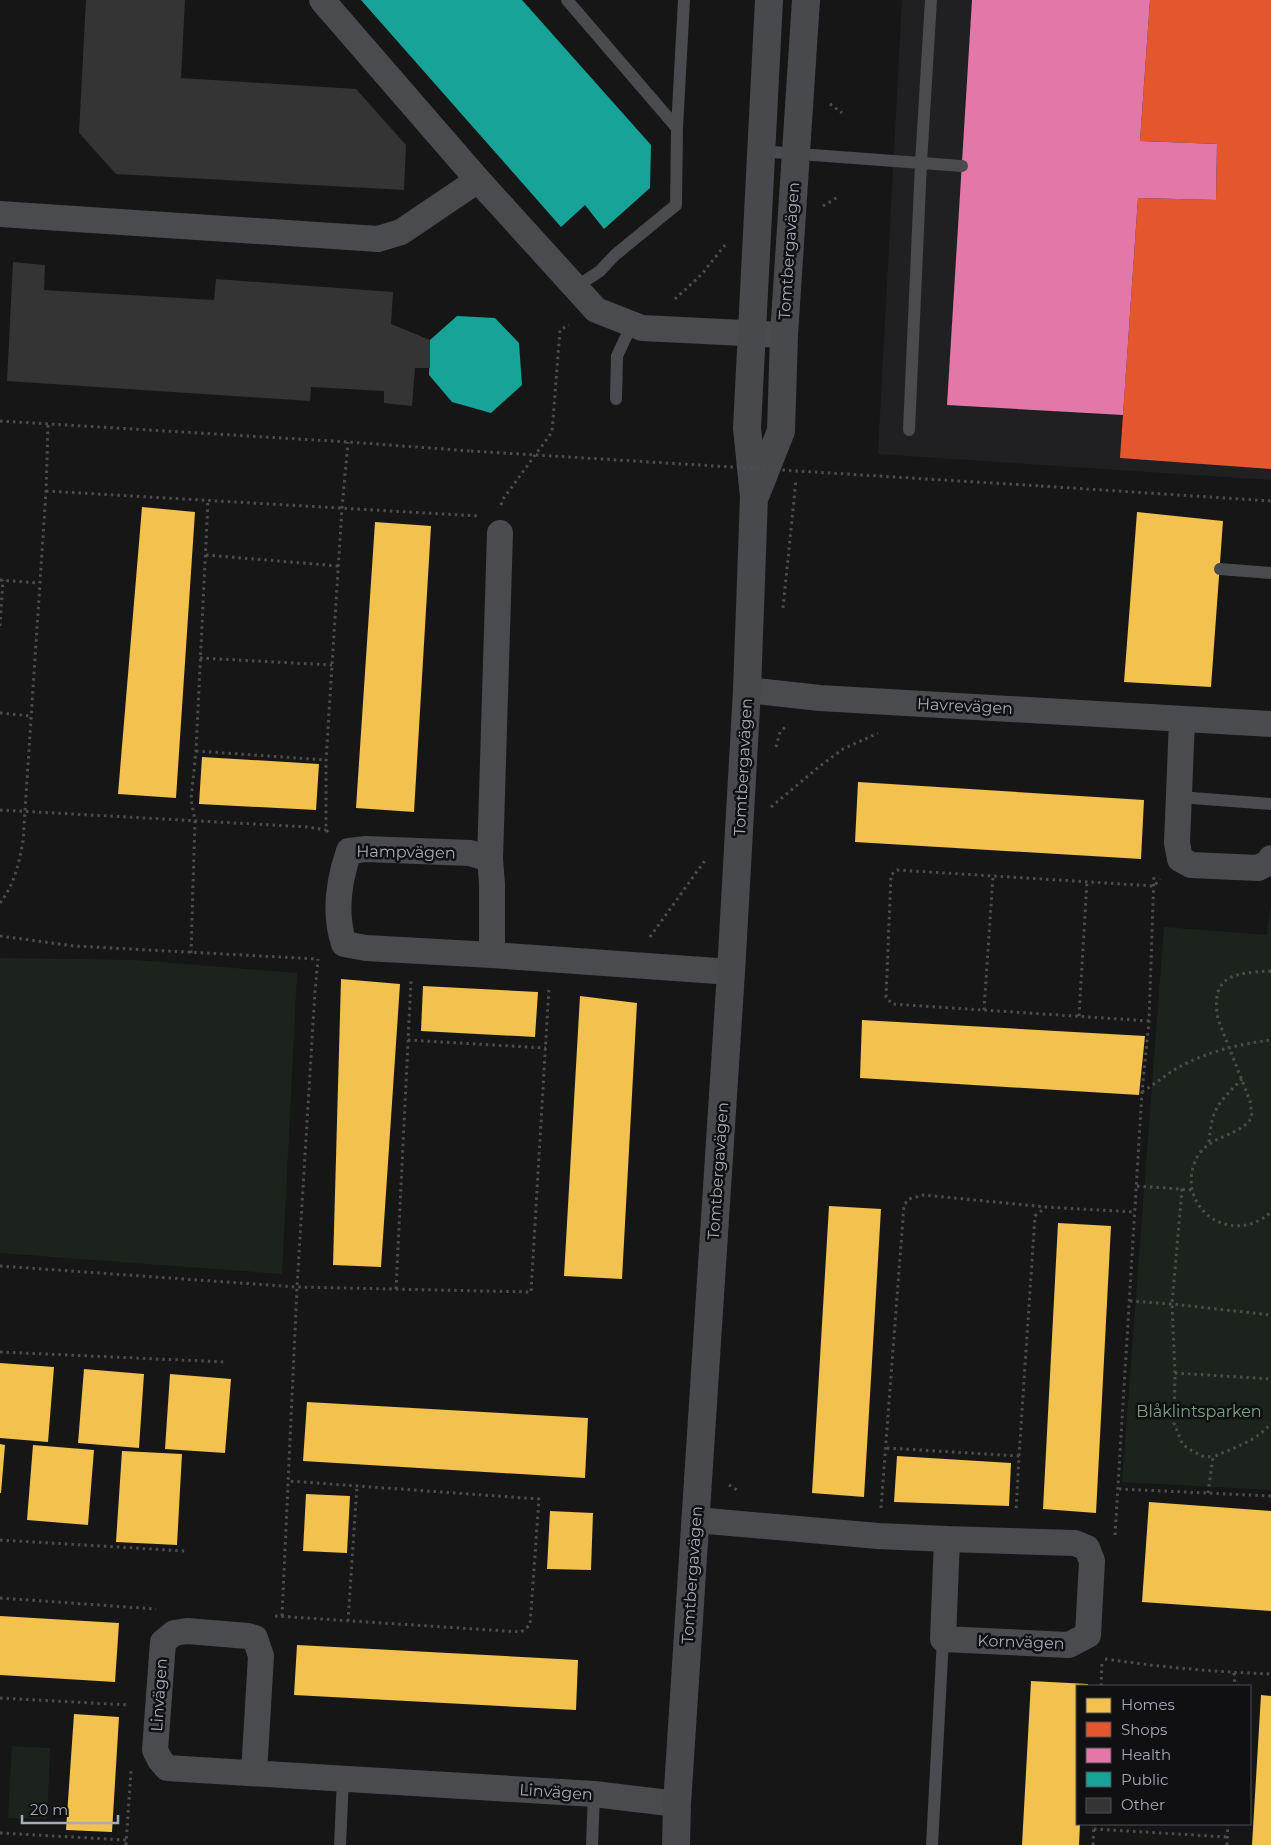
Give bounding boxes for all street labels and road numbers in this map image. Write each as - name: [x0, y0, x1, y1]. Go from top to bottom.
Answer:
- street label: Tomtbergavägen: [775, 181, 803, 321]
- street label: Havrevägen: [917, 694, 1013, 718]
- street label: Tomtbergavägen: [730, 698, 756, 836]
- street label: Hampvägen: [356, 842, 456, 862]
- street label: Tomtbergavägen: [704, 1101, 732, 1241]
- street label: Tomtbergavägen: [678, 1505, 706, 1645]
- street label: Kornvägen: [977, 1631, 1065, 1653]
- street label: Linvägen: [147, 1658, 171, 1732]
- street label: Linvägen: [519, 1780, 593, 1804]

